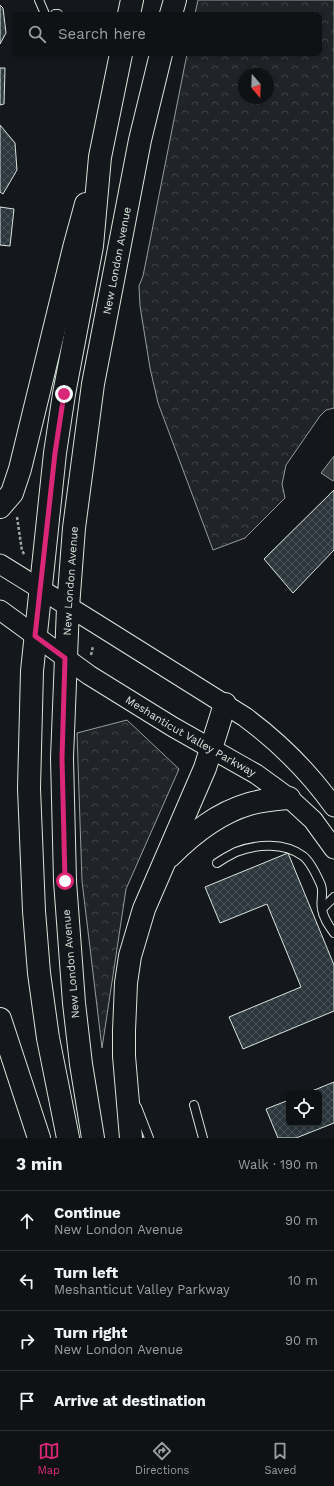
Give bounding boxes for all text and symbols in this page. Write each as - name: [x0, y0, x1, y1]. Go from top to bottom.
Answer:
- search box: [12, 12, 322, 56]
- icon: search: [26, 23, 48, 45]
- text: Search here: [58, 25, 146, 43]
- north arrow: [238, 68, 274, 104]
- street label: New London Avenue: [100, 206, 133, 316]
- route end: [55, 385, 73, 403]
- street label: New London Avenue: [60, 526, 81, 636]
- street label: Meshanticut Valley Parkway: [123, 693, 259, 779]
- route start: [56, 872, 74, 890]
- street label: New London Avenue: [60, 909, 82, 1019]
- map controls: [286, 1090, 322, 1126]
- button: locate: [286, 1090, 322, 1126]
- text: 3 min: [16, 1154, 62, 1174]
- text: Walk · 190 m: [238, 1157, 318, 1172]
- text: Continue: [54, 1204, 121, 1222]
- icon: ahead: [16, 1210, 38, 1232]
- text: 90 m: [285, 1213, 318, 1228]
- text: New London Avenue: [54, 1222, 183, 1237]
- text: Turn left: [54, 1264, 118, 1282]
- icon: left: [16, 1270, 38, 1292]
- text: 10 m: [288, 1273, 318, 1288]
- text: Meshanticut Valley Parkway: [54, 1282, 230, 1297]
- text: Turn right: [54, 1324, 127, 1342]
- icon: right: [16, 1330, 38, 1352]
- text: 90 m: [285, 1333, 318, 1348]
- text: New London Avenue: [54, 1342, 183, 1357]
- icon: arrive: [16, 1390, 38, 1412]
- text: Arrive at destination: [54, 1392, 206, 1410]
- tab: Map: [38, 1440, 60, 1477]
- tab: Directions: [135, 1440, 189, 1477]
- tab: Saved: [264, 1440, 296, 1477]

